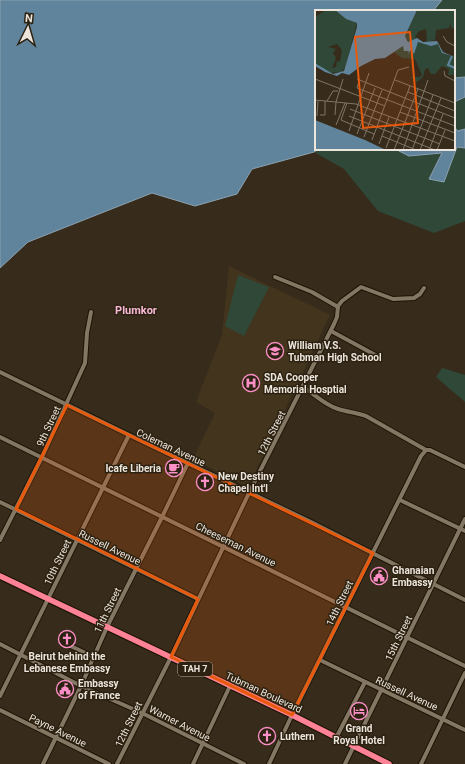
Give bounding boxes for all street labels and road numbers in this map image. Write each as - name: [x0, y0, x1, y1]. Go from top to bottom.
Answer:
- street label: 9th Street: [34, 404, 63, 448]
- street label: 12th Street: [255, 409, 287, 458]
- street label: Coleman Avenue: [135, 427, 207, 468]
- street label: Cheeseman Avenue: [194, 520, 278, 569]
- street label: Russell Avenue: [77, 528, 142, 567]
- street label: 10th Street: [42, 538, 73, 587]
- street label: 14th Street: [324, 579, 355, 628]
- street label: 11th Street: [92, 586, 123, 635]
- street label: 15th Street: [383, 614, 414, 663]
- road number: TAH 7: [178, 662, 212, 676]
- street label: Tubman Boulevard: [224, 670, 304, 715]
- street label: Russell Avenue: [374, 674, 440, 713]
- street label: 12th Street: [113, 700, 144, 749]
- street label: Warner Avenue: [147, 703, 212, 744]
- street label: Payne Avenue: [27, 712, 88, 749]

